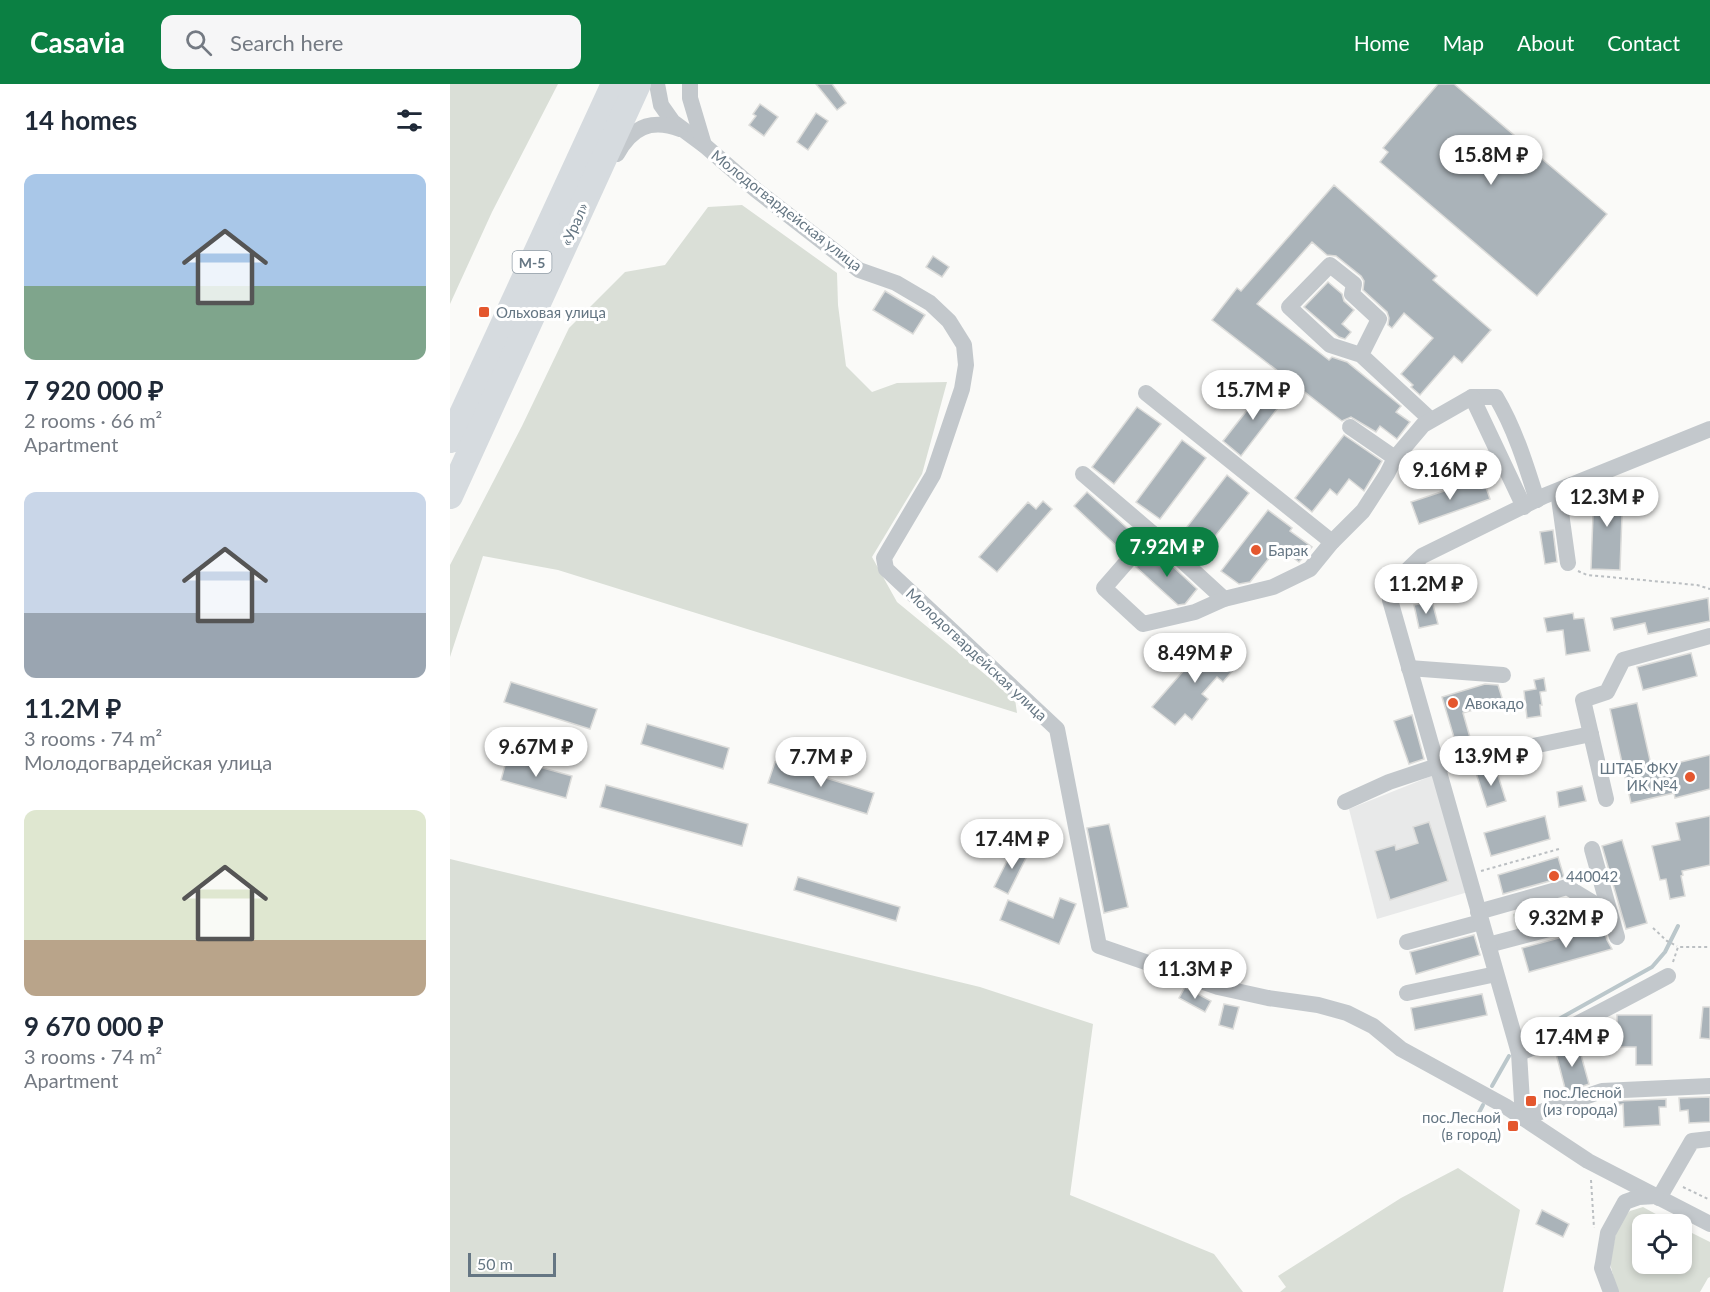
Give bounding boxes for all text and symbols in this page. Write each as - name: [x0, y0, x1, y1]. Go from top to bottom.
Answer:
- search box: [161, 15, 581, 69]
- text: Casavia: [30, 25, 125, 59]
- icon: search: [182, 26, 215, 59]
- text: Search here: [230, 29, 344, 56]
- text: Home: [1354, 30, 1410, 55]
- text: Map: [1443, 30, 1484, 55]
- text: About: [1517, 30, 1574, 55]
- text: Contact: [1607, 30, 1680, 55]
- text: 14 homes: [24, 104, 137, 136]
- icon: filters: [393, 104, 426, 137]
- pin: 15.8M ₽: [1436, 135, 1546, 186]
- text: 15.8M ₽: [1454, 142, 1528, 166]
- street label: Молодогвардейская улица: [708, 146, 866, 274]
- street label: «Урал»: [557, 200, 591, 248]
- icon: home: [171, 213, 279, 321]
- road number: М-5: [512, 251, 551, 273]
- place label: Ольховая улица: [496, 303, 606, 321]
- marker: Ольховая улица: [477, 305, 491, 319]
- pin: 15.7M ₽: [1198, 370, 1308, 421]
- text: 7 920 000 ₽: [24, 374, 164, 406]
- text: 15.7M ₽: [1216, 377, 1290, 401]
- text: 2 rooms · 66 m²: [24, 408, 162, 432]
- text: Apartment: [24, 432, 118, 456]
- pin: 9.16M ₽: [1395, 450, 1505, 501]
- text: 9.16M ₽: [1413, 457, 1487, 481]
- pin: 12.3M ₽: [1552, 477, 1662, 528]
- text: 12.3M ₽: [1570, 484, 1644, 508]
- pin: 7.92M ₽: [1112, 527, 1222, 578]
- icon: home: [171, 531, 279, 639]
- text: 7.92M ₽: [1130, 534, 1204, 558]
- place label: Барак: [1268, 541, 1309, 559]
- marker: Барак: [1249, 543, 1263, 557]
- pin: 11.2M ₽: [1371, 564, 1481, 615]
- text: 11.2M ₽: [1389, 571, 1463, 595]
- street label: Молодогвардейская улица: [903, 584, 1051, 724]
- pin: 8.49M ₽: [1140, 633, 1250, 684]
- text: 8.49M ₽: [1158, 640, 1232, 664]
- text: 11.2M ₽: [24, 692, 121, 724]
- place label: Авокадо: [1465, 694, 1524, 712]
- marker: Авокадо: [1446, 696, 1460, 710]
- text: 3 rooms · 74 m²: [24, 726, 162, 750]
- pin: 9.67M ₽: [481, 727, 591, 778]
- text: 9.67M ₽: [499, 734, 573, 758]
- pin: 13.9M ₽: [1436, 736, 1546, 787]
- pin: 7.7M ₽: [772, 737, 870, 788]
- text: 13.9M ₽: [1454, 743, 1528, 767]
- text: 7.7M ₽: [789, 744, 853, 768]
- text: Молодогвардейская улица: [24, 750, 272, 774]
- place label: ШТАБ ФКУ ИК №4: [1600, 759, 1679, 794]
- marker: ШТАБ ФКУ ИК №4: [1683, 770, 1697, 784]
- pin: 17.4M ₽: [957, 819, 1067, 870]
- text: 17.4M ₽: [975, 826, 1049, 850]
- icon: home: [171, 849, 279, 957]
- place label: 440042: [1566, 867, 1618, 885]
- marker: 440042: [1547, 869, 1561, 883]
- pin: 9.32M ₽: [1511, 898, 1621, 949]
- text: 9.32M ₽: [1529, 905, 1603, 929]
- pin: 11.3M ₽: [1140, 949, 1250, 1000]
- text: 11.3M ₽: [1158, 956, 1232, 980]
- text: 9 670 000 ₽: [24, 1010, 164, 1042]
- pin: 17.4M ₽: [1517, 1017, 1627, 1068]
- text: 17.4M ₽: [1535, 1024, 1609, 1048]
- text: 3 rooms · 74 m²: [24, 1044, 162, 1068]
- text: Apartment: [24, 1068, 118, 1092]
- place label: пос.Лесной (из города): [1543, 1083, 1622, 1118]
- marker: пос.Лесной (из города): [1524, 1094, 1538, 1108]
- place label: пос.Лесной (в город): [1422, 1108, 1501, 1143]
- marker: пос.Лесной (в город): [1506, 1119, 1520, 1133]
- map controls: [1632, 1214, 1692, 1274]
- button: locate: [1632, 1214, 1692, 1274]
- scale bar: [468, 1250, 556, 1278]
- text: 50 m: [477, 1254, 513, 1273]

